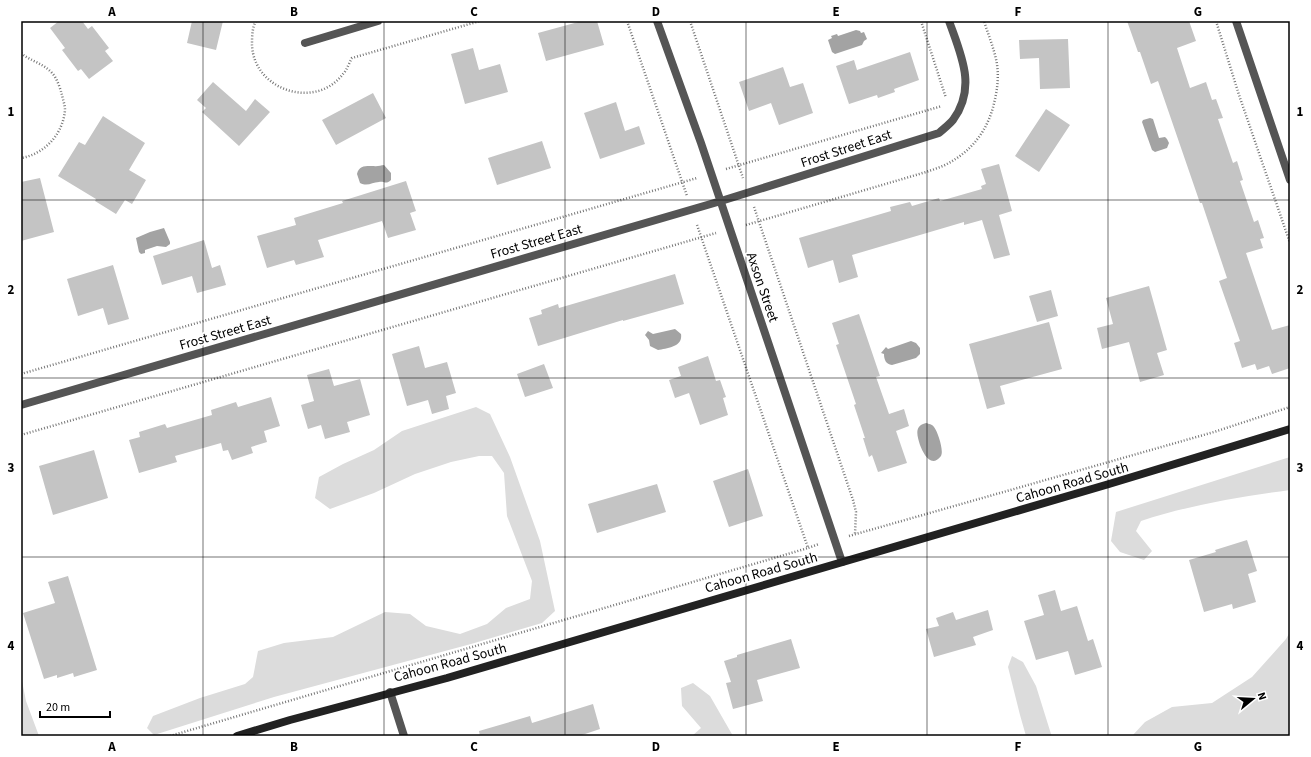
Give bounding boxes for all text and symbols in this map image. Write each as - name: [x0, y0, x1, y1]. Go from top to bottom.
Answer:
- text: A: [107, 3, 116, 21]
- text: B: [290, 3, 298, 21]
- text: C: [470, 3, 478, 21]
- text: D: [652, 3, 660, 21]
- text: E: [832, 3, 840, 21]
- text: F: [1015, 3, 1022, 21]
- text: G: [1194, 3, 1202, 21]
- text: 1: [8, 103, 15, 121]
- text: 1: [1297, 103, 1304, 121]
- street label: Frost Street East: [798, 125, 895, 173]
- street label: Frost Street East: [488, 219, 585, 265]
- street label: Axson Street: [741, 250, 783, 325]
- text: 2: [8, 281, 15, 299]
- text: 2: [1297, 281, 1304, 299]
- street label: Frost Street East: [177, 310, 274, 356]
- street label: Cahoon Road South: [1014, 457, 1131, 509]
- text: 3: [8, 459, 15, 477]
- text: 3: [1297, 459, 1304, 477]
- street label: Cahoon Road South: [703, 547, 820, 599]
- text: 4: [8, 637, 15, 655]
- text: 4: [1297, 637, 1304, 655]
- street label: Cahoon Road South: [392, 638, 509, 688]
- north arrow: [1233, 679, 1273, 719]
- text: N: [1254, 690, 1270, 702]
- scale bar: [40, 693, 110, 719]
- text: 20 m: [46, 699, 70, 716]
- text: A: [107, 738, 116, 756]
- text: B: [290, 738, 298, 756]
- text: C: [470, 738, 478, 756]
- text: D: [652, 738, 660, 756]
- text: E: [832, 738, 840, 756]
- text: F: [1015, 738, 1022, 756]
- text: G: [1194, 738, 1202, 756]

